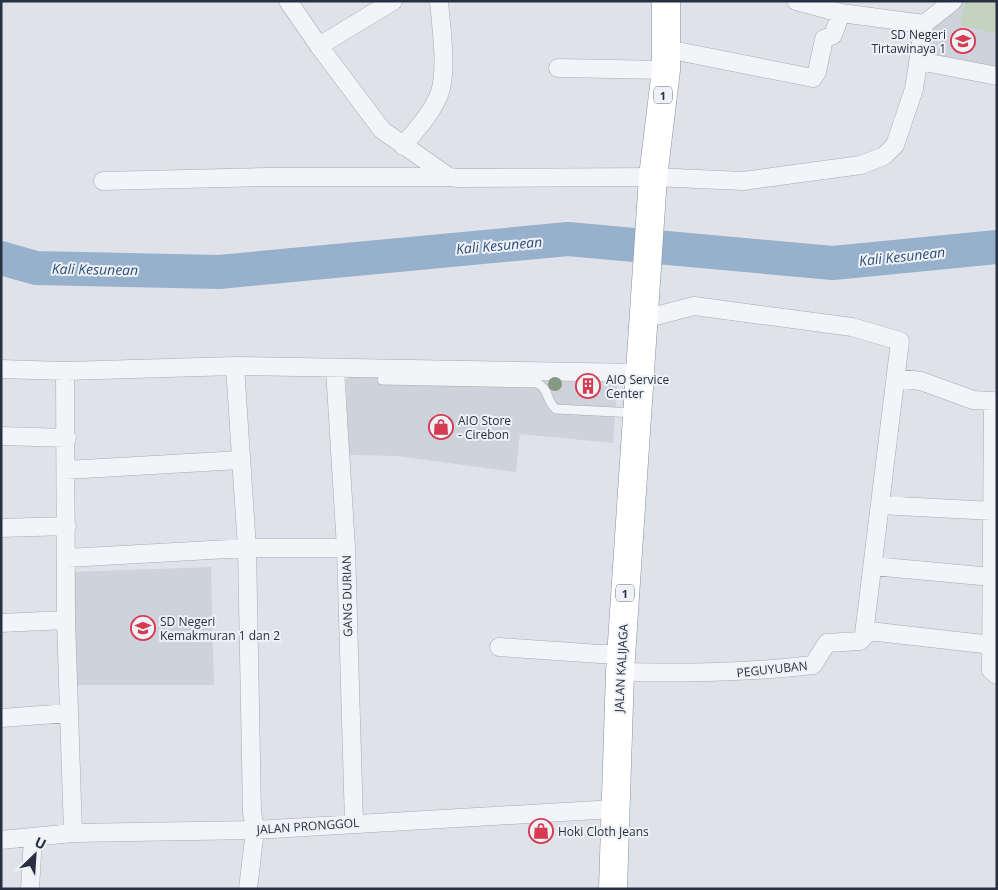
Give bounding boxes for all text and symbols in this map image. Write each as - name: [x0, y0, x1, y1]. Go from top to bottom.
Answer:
- place label: SD Negeri Tirtawinaya 1: [871, 26, 946, 57]
- school or university icon: SD Negeri Tirtawinaya 1: [950, 28, 976, 54]
- road number: 1: [654, 86, 672, 104]
- water label: Kali Kesunean: [455, 232, 543, 258]
- water label: Kali Kesunean: [858, 242, 946, 270]
- water label: Kali Kesunean: [52, 259, 138, 279]
- place label: AIO Service Center: [606, 371, 669, 402]
- building icon: AIO Service Center: [575, 373, 601, 399]
- place label: AIO Store - Cirebon: [458, 412, 511, 443]
- shop icon: AIO Store - Cirebon: [428, 414, 454, 440]
- street label: GANG DURIAN: [338, 555, 356, 637]
- road number: 1: [616, 584, 634, 602]
- place label: SD Negeri Kemakmuran 1 dan 2: [160, 613, 280, 644]
- school or university icon: SD Negeri Kemakmuran 1 dan 2: [130, 615, 156, 641]
- street label: JALAN KALIJAGA: [610, 623, 632, 714]
- street label: PEGUYUBAN: [736, 657, 808, 681]
- street label: JALAN PRONGGOL: [255, 814, 360, 838]
- shop icon: Hoki Cloth Jeans: [528, 818, 554, 844]
- place label: Hoki Cloth Jeans: [558, 823, 649, 840]
- north arrow: [10, 830, 60, 880]
- text: U: [32, 832, 50, 854]

